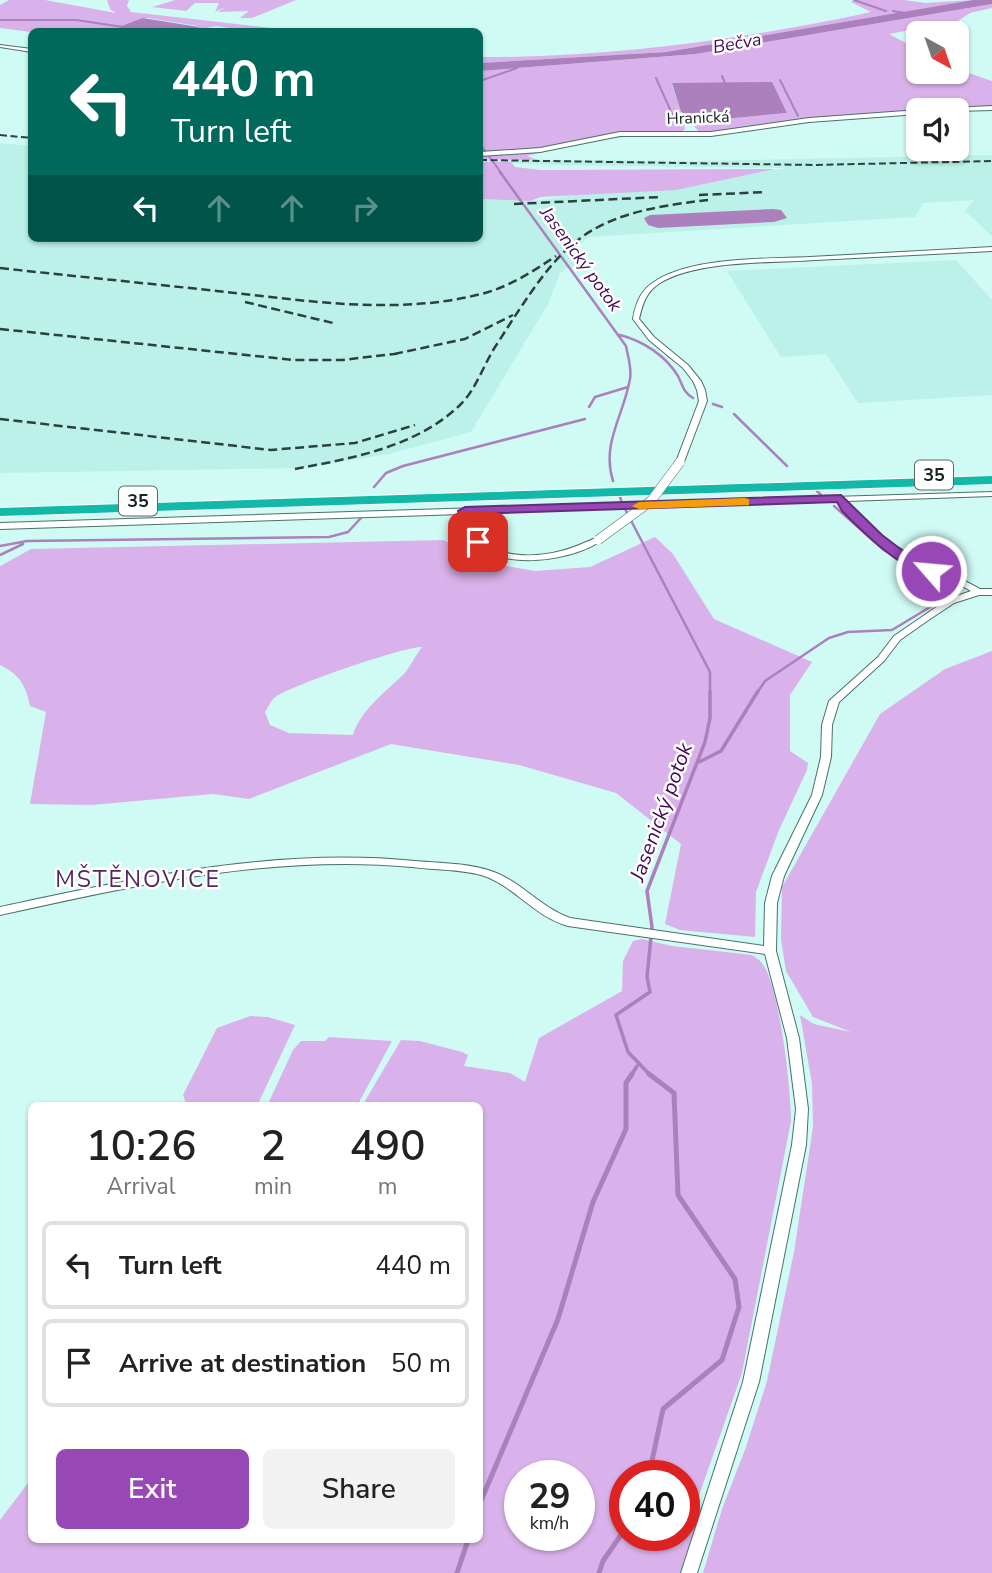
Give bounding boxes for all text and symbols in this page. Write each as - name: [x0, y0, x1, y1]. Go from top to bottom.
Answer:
- north arrow: [906, 21, 970, 84]
- map controls: [906, 21, 969, 161]
- water label: Bečva: [711, 27, 763, 59]
- text: 440 m: [171, 46, 315, 113]
- icon: left: [56, 56, 147, 147]
- button: sound: [906, 98, 969, 161]
- street label: Hranická: [666, 106, 730, 130]
- text: Turn left: [171, 110, 291, 153]
- icon: left: [127, 189, 165, 227]
- icon: ahead: [200, 189, 238, 227]
- icon: ahead: [273, 189, 311, 227]
- icon: right: [346, 189, 384, 227]
- water label: Jasenický potok: [534, 201, 628, 317]
- road number: 35: [915, 461, 953, 490]
- road number: 35: [119, 486, 157, 516]
- pin: [448, 512, 508, 572]
- icon: arrive: [459, 523, 497, 561]
- position arrow: [894, 534, 968, 608]
- water label: Jasenický potok: [623, 738, 699, 886]
- district label: MŠTĚNOVICE: [55, 864, 221, 895]
- text: 10:26: [86, 1118, 196, 1175]
- text: 2: [260, 1118, 286, 1175]
- text: 490: [350, 1118, 425, 1175]
- text: Arrival: [106, 1171, 176, 1202]
- text: min: [254, 1171, 292, 1202]
- text: m: [378, 1171, 397, 1202]
- icon: left: [60, 1246, 98, 1284]
- text: Turn left: [119, 1248, 222, 1283]
- text: 440 m: [375, 1248, 451, 1283]
- icon: arrive: [60, 1344, 98, 1382]
- text: Arrive at destination: [119, 1346, 366, 1381]
- text: 50 m: [391, 1346, 451, 1381]
- button: Exit: [56, 1449, 249, 1529]
- button: Share: [263, 1449, 455, 1529]
- speed limit sign: 40: [609, 1460, 700, 1551]
- text: 29: [528, 1473, 571, 1520]
- text: km/h: [530, 1511, 569, 1535]

